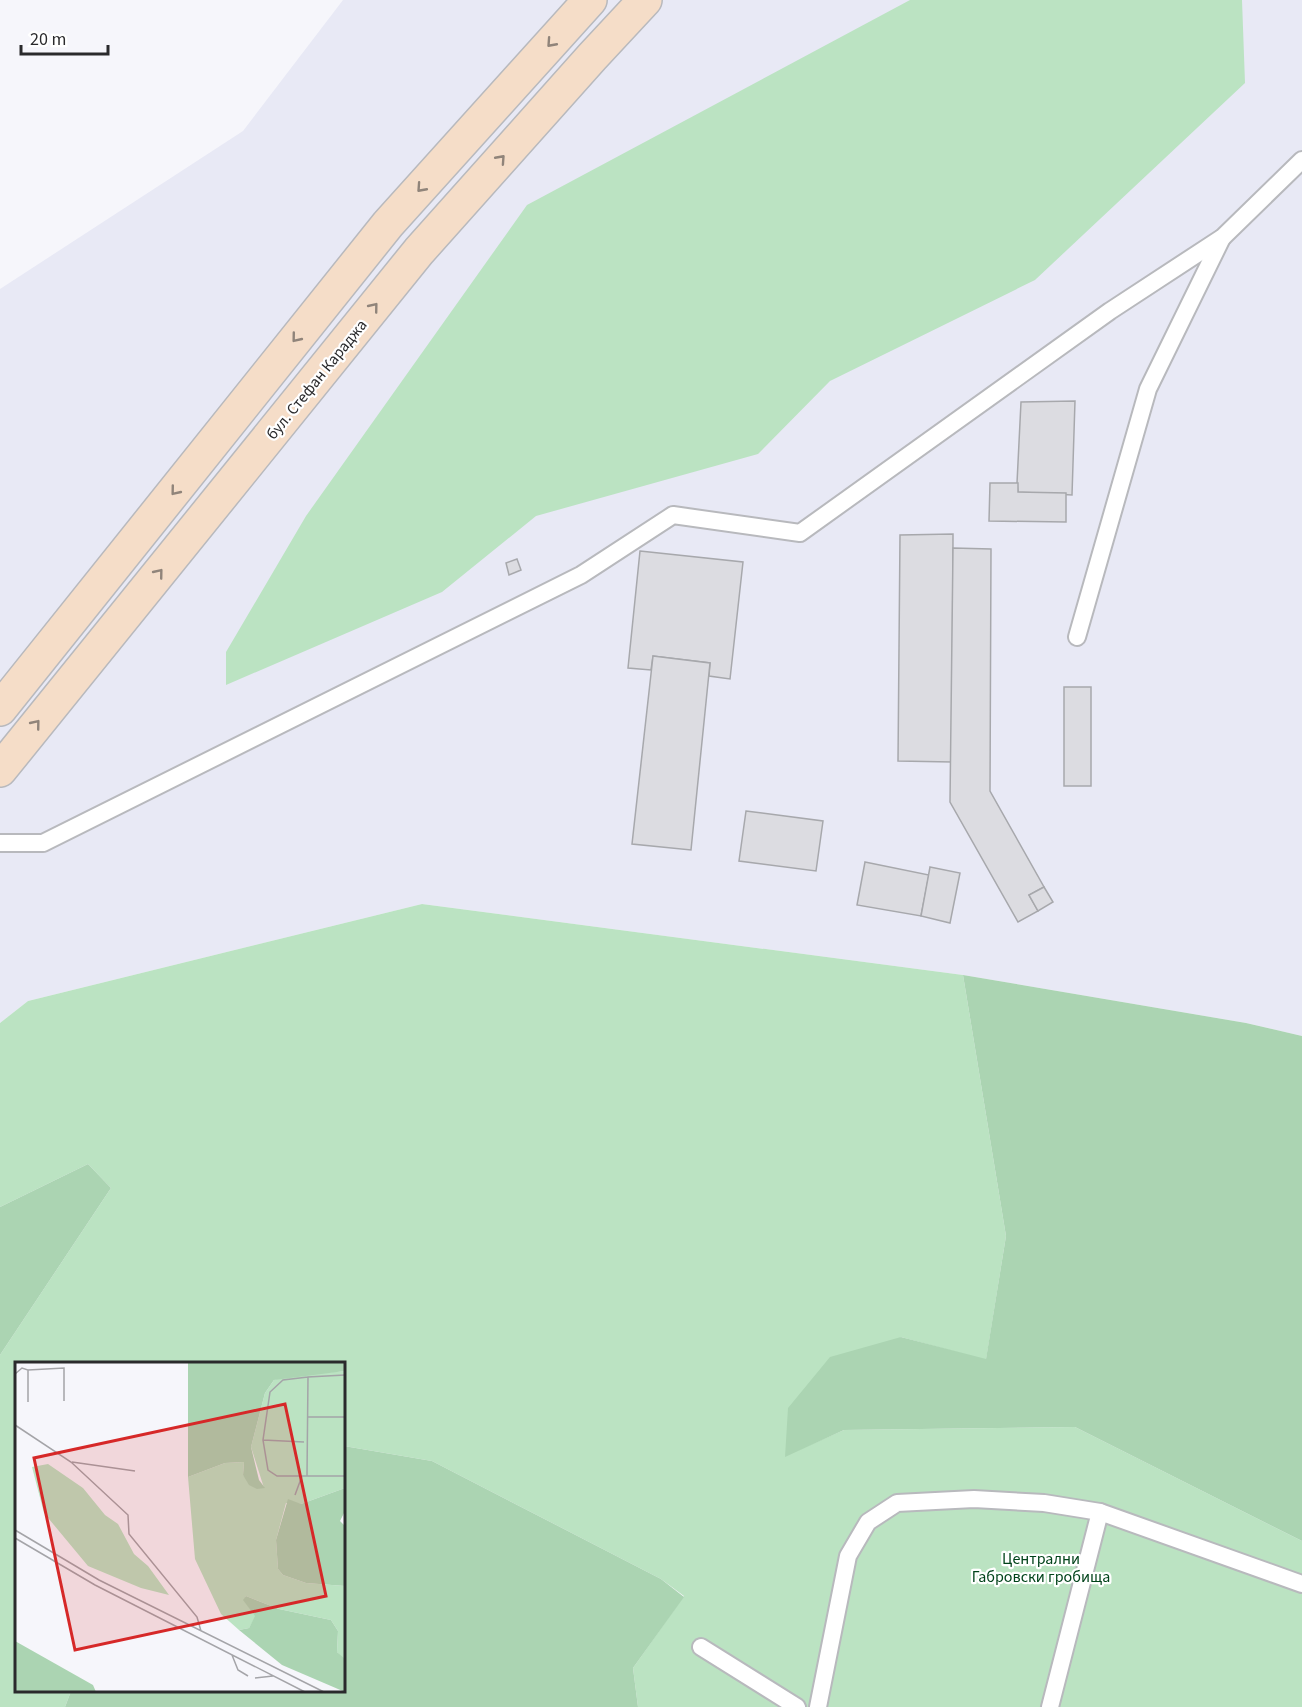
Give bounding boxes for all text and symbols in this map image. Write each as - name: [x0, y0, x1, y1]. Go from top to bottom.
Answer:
- scale bar: [21, 18, 108, 56]
- text: 20 m: [30, 27, 66, 52]
- one-way arrow: [547, 36, 558, 47]
- one-way arrow: [494, 155, 505, 166]
- one-way arrow: [417, 181, 428, 192]
- one-way arrow: [367, 303, 378, 314]
- street label: бул. Стефан Караджа: [261, 315, 372, 444]
- one-way arrow: [293, 332, 304, 343]
- one-way arrow: [171, 484, 182, 495]
- one-way arrow: [152, 569, 163, 580]
- one-way arrow: [29, 720, 40, 731]
- inset map: [15, 1362, 345, 1692]
- park label: Централни Габровски гробища: [972, 1548, 1110, 1588]

